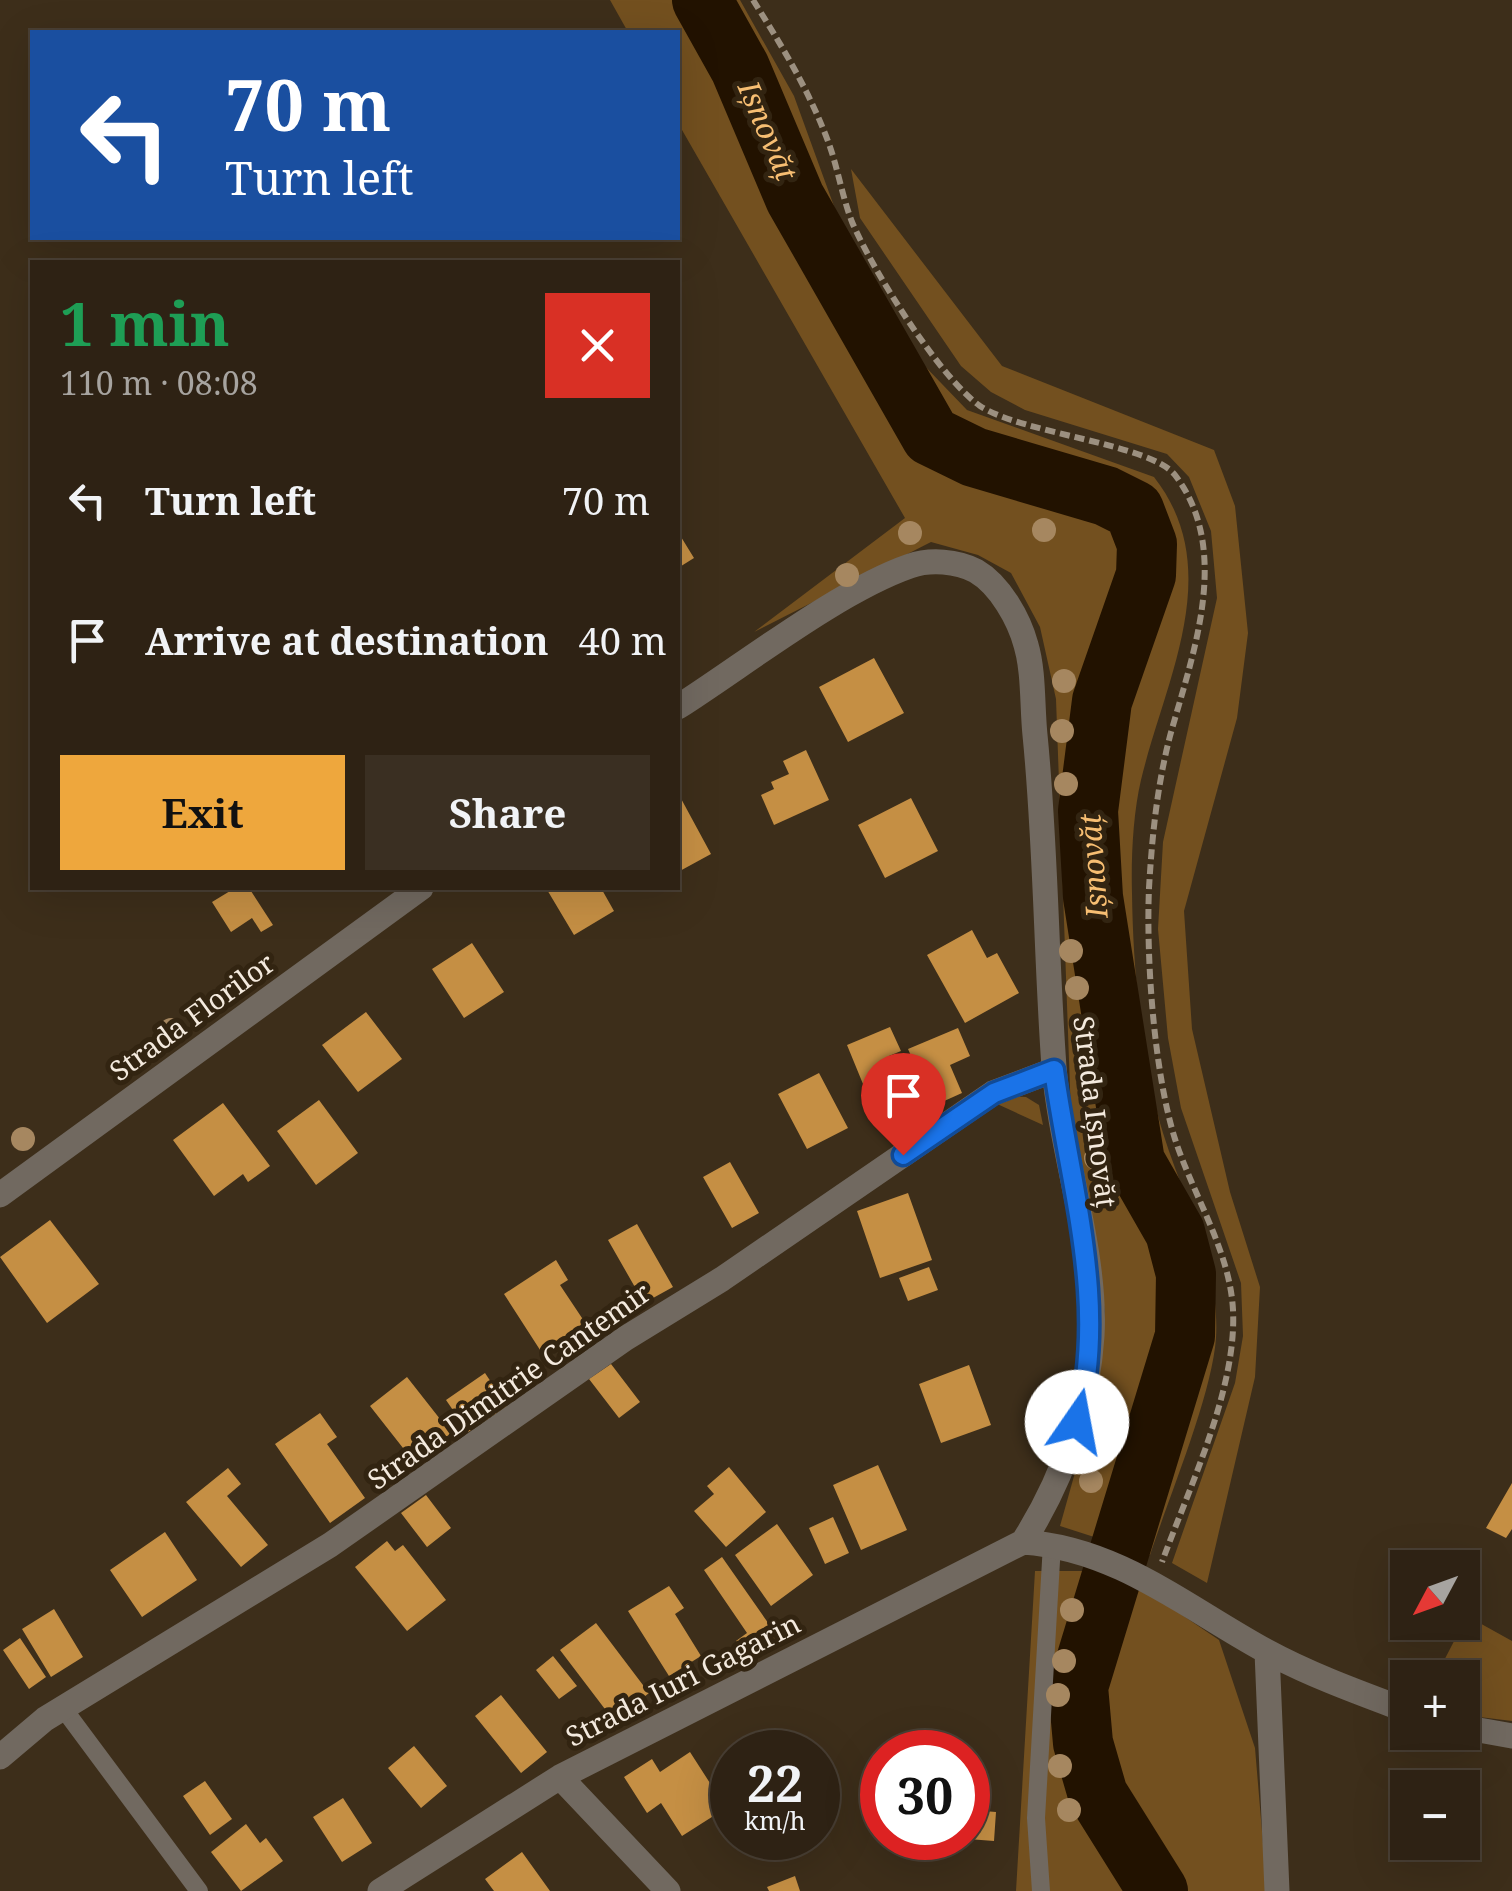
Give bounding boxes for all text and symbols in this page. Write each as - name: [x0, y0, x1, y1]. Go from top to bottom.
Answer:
- text: 70 m: [225, 56, 391, 152]
- icon: left: [60, 70, 190, 200]
- water label: Ișnovăț: [729, 73, 808, 187]
- text: Turn left: [225, 147, 414, 208]
- text: 1 min: [60, 282, 230, 364]
- button: close: [545, 293, 650, 398]
- text: 110 m · 08:08: [60, 361, 258, 404]
- icon: left: [60, 473, 115, 528]
- text: Turn left: [145, 474, 316, 526]
- text: 70 m: [562, 474, 650, 526]
- icon: arrive: [60, 613, 115, 668]
- text: Arrive at destination: [145, 614, 549, 666]
- text: 40 m: [579, 614, 667, 666]
- button: Exit: [60, 755, 345, 870]
- button: Share: [365, 755, 650, 870]
- water label: Ișnovăț: [1068, 812, 1117, 921]
- street label: Strada Florilor: [101, 943, 282, 1089]
- street label: Strada Ișnovăț: [1065, 1014, 1127, 1210]
- pin: [861, 1053, 946, 1156]
- icon: arrive: [876, 1068, 931, 1123]
- street label: Strada Dimitrie Cantemir: [359, 1273, 657, 1497]
- position arrow: [1025, 1370, 1129, 1474]
- north arrow: [1390, 1550, 1480, 1640]
- map controls: [1390, 1550, 1480, 1860]
- street label: Strada Iuri Gagarin: [559, 1604, 806, 1755]
- button: +: [1390, 1660, 1480, 1750]
- speed limit sign: 30: [860, 1730, 990, 1860]
- text: 22: [747, 1749, 803, 1817]
- button: −: [1390, 1770, 1480, 1860]
- text: km/h: [744, 1803, 806, 1837]

